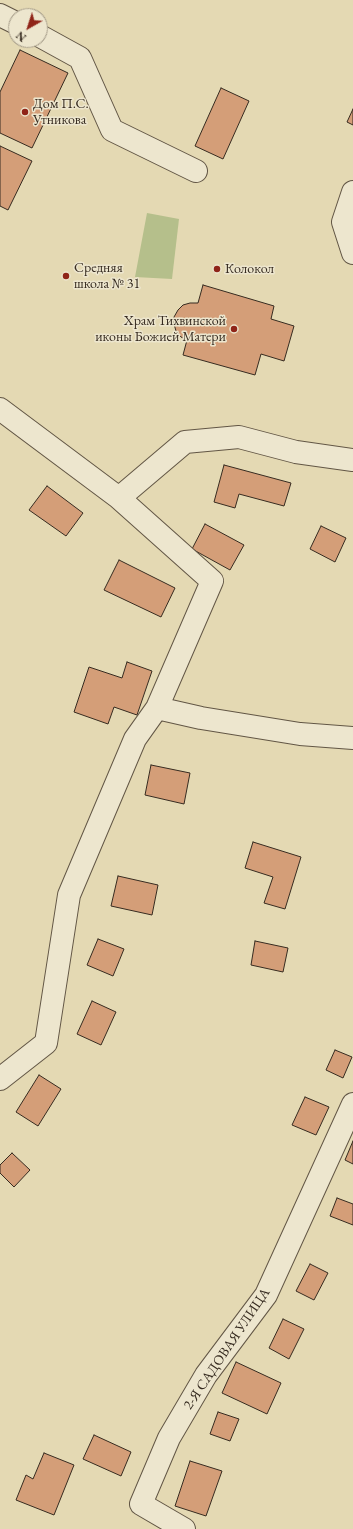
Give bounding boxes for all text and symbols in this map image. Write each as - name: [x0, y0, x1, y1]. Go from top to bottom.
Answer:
- north arrow: [8, 8, 48, 48]
- text: N: [13, 28, 29, 45]
- place label: Дом П.С. Утникова: [33, 96, 89, 128]
- marker: Дом П.С. Утникова: [20, 107, 30, 117]
- place label: Средняя школа № 31: [74, 260, 140, 292]
- place label: Колокол: [225, 261, 274, 277]
- marker: Колокол: [212, 264, 222, 274]
- marker: Средняя школа № 31: [61, 271, 71, 281]
- place label: Храм Тихвинской иконы Божией Матери: [95, 313, 226, 346]
- marker: Храм Тихвинской иконы Божией Матери: [229, 324, 239, 334]
- street label: 2-Я САДОВАЯ УЛИЦА: [180, 1285, 274, 1413]

